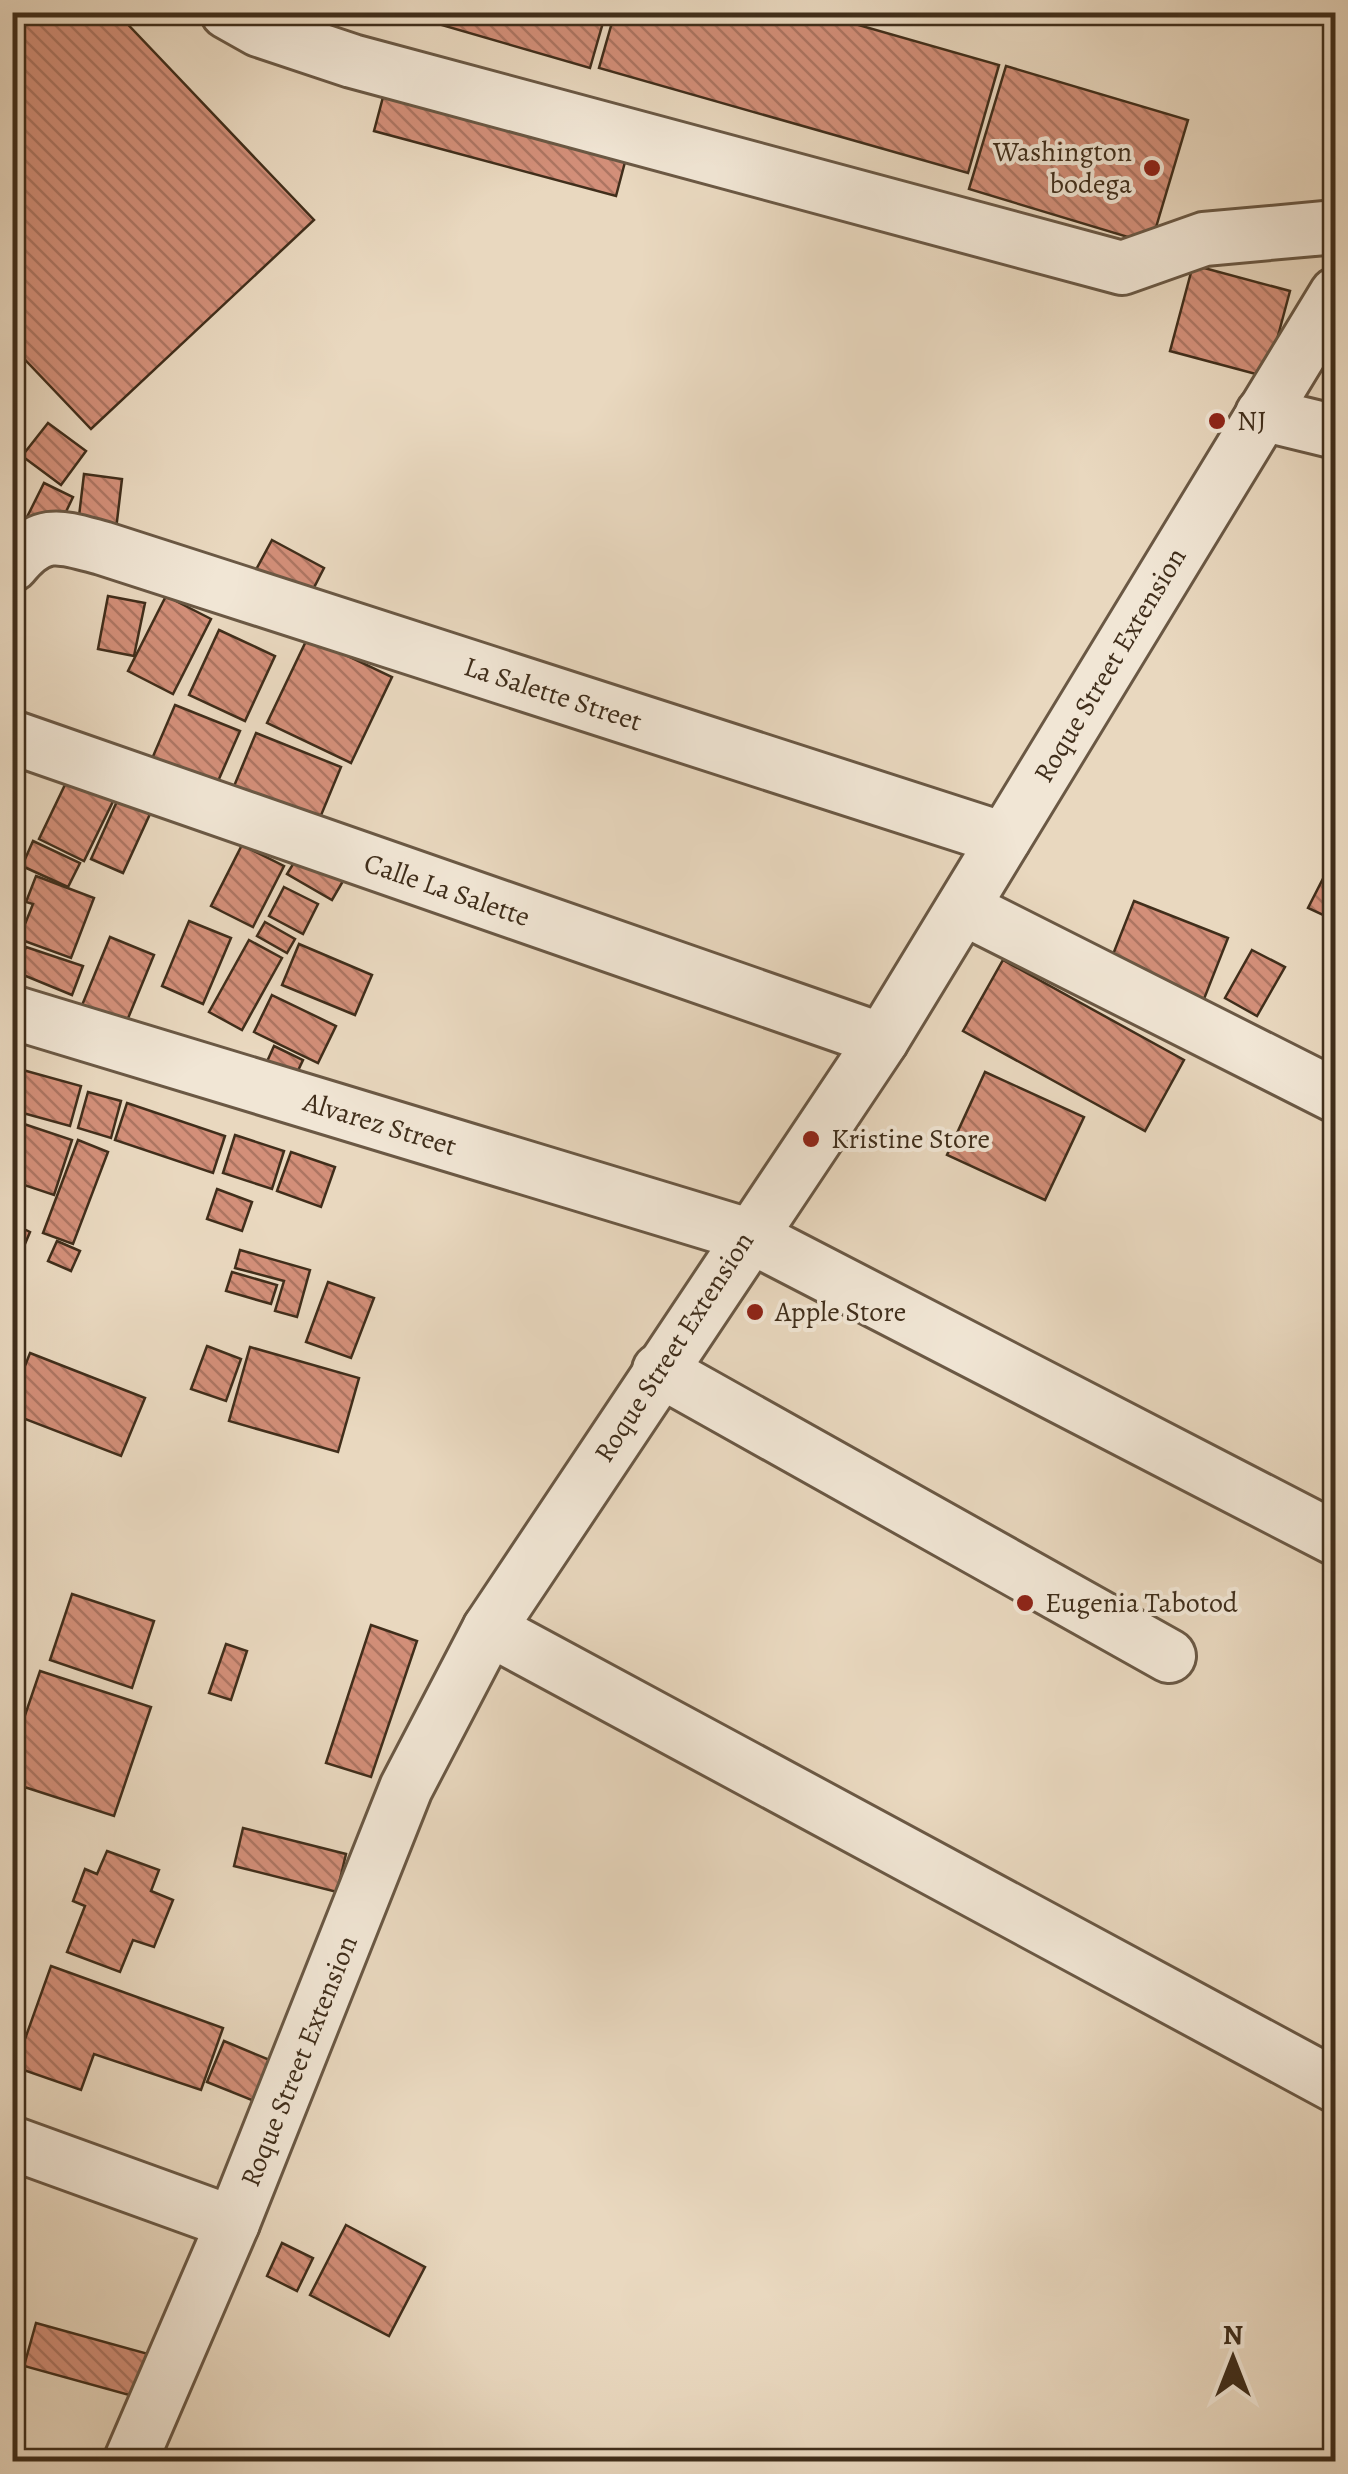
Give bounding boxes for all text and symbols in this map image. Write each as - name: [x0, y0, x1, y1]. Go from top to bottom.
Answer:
- place label: Washington bodega: [992, 133, 1132, 203]
- marker: Washington bodega: [1141, 157, 1163, 179]
- place label: NJ: [1237, 402, 1266, 440]
- marker: NJ: [1206, 410, 1228, 432]
- street label: Roque Street Extension: [1025, 540, 1195, 790]
- street label: La Salette Street: [459, 647, 647, 741]
- street label: Calle La Salette: [359, 844, 535, 936]
- street label: Alvarez Street: [298, 1082, 461, 1165]
- place label: Kristine Store: [831, 1120, 990, 1158]
- marker: Kristine Store: [800, 1128, 822, 1150]
- street label: Roque Street Extension: [585, 1224, 763, 1470]
- place label: Apple Store: [774, 1293, 906, 1331]
- marker: Apple Store: [744, 1301, 766, 1323]
- place label: Eugenia Tabotod: [1045, 1584, 1239, 1622]
- marker: Eugenia Tabotod: [1014, 1592, 1036, 1614]
- street label: Roque Street Extension: [231, 1930, 367, 2192]
- north arrow: [1183, 2309, 1283, 2409]
- text: N: [1223, 2316, 1243, 2354]

